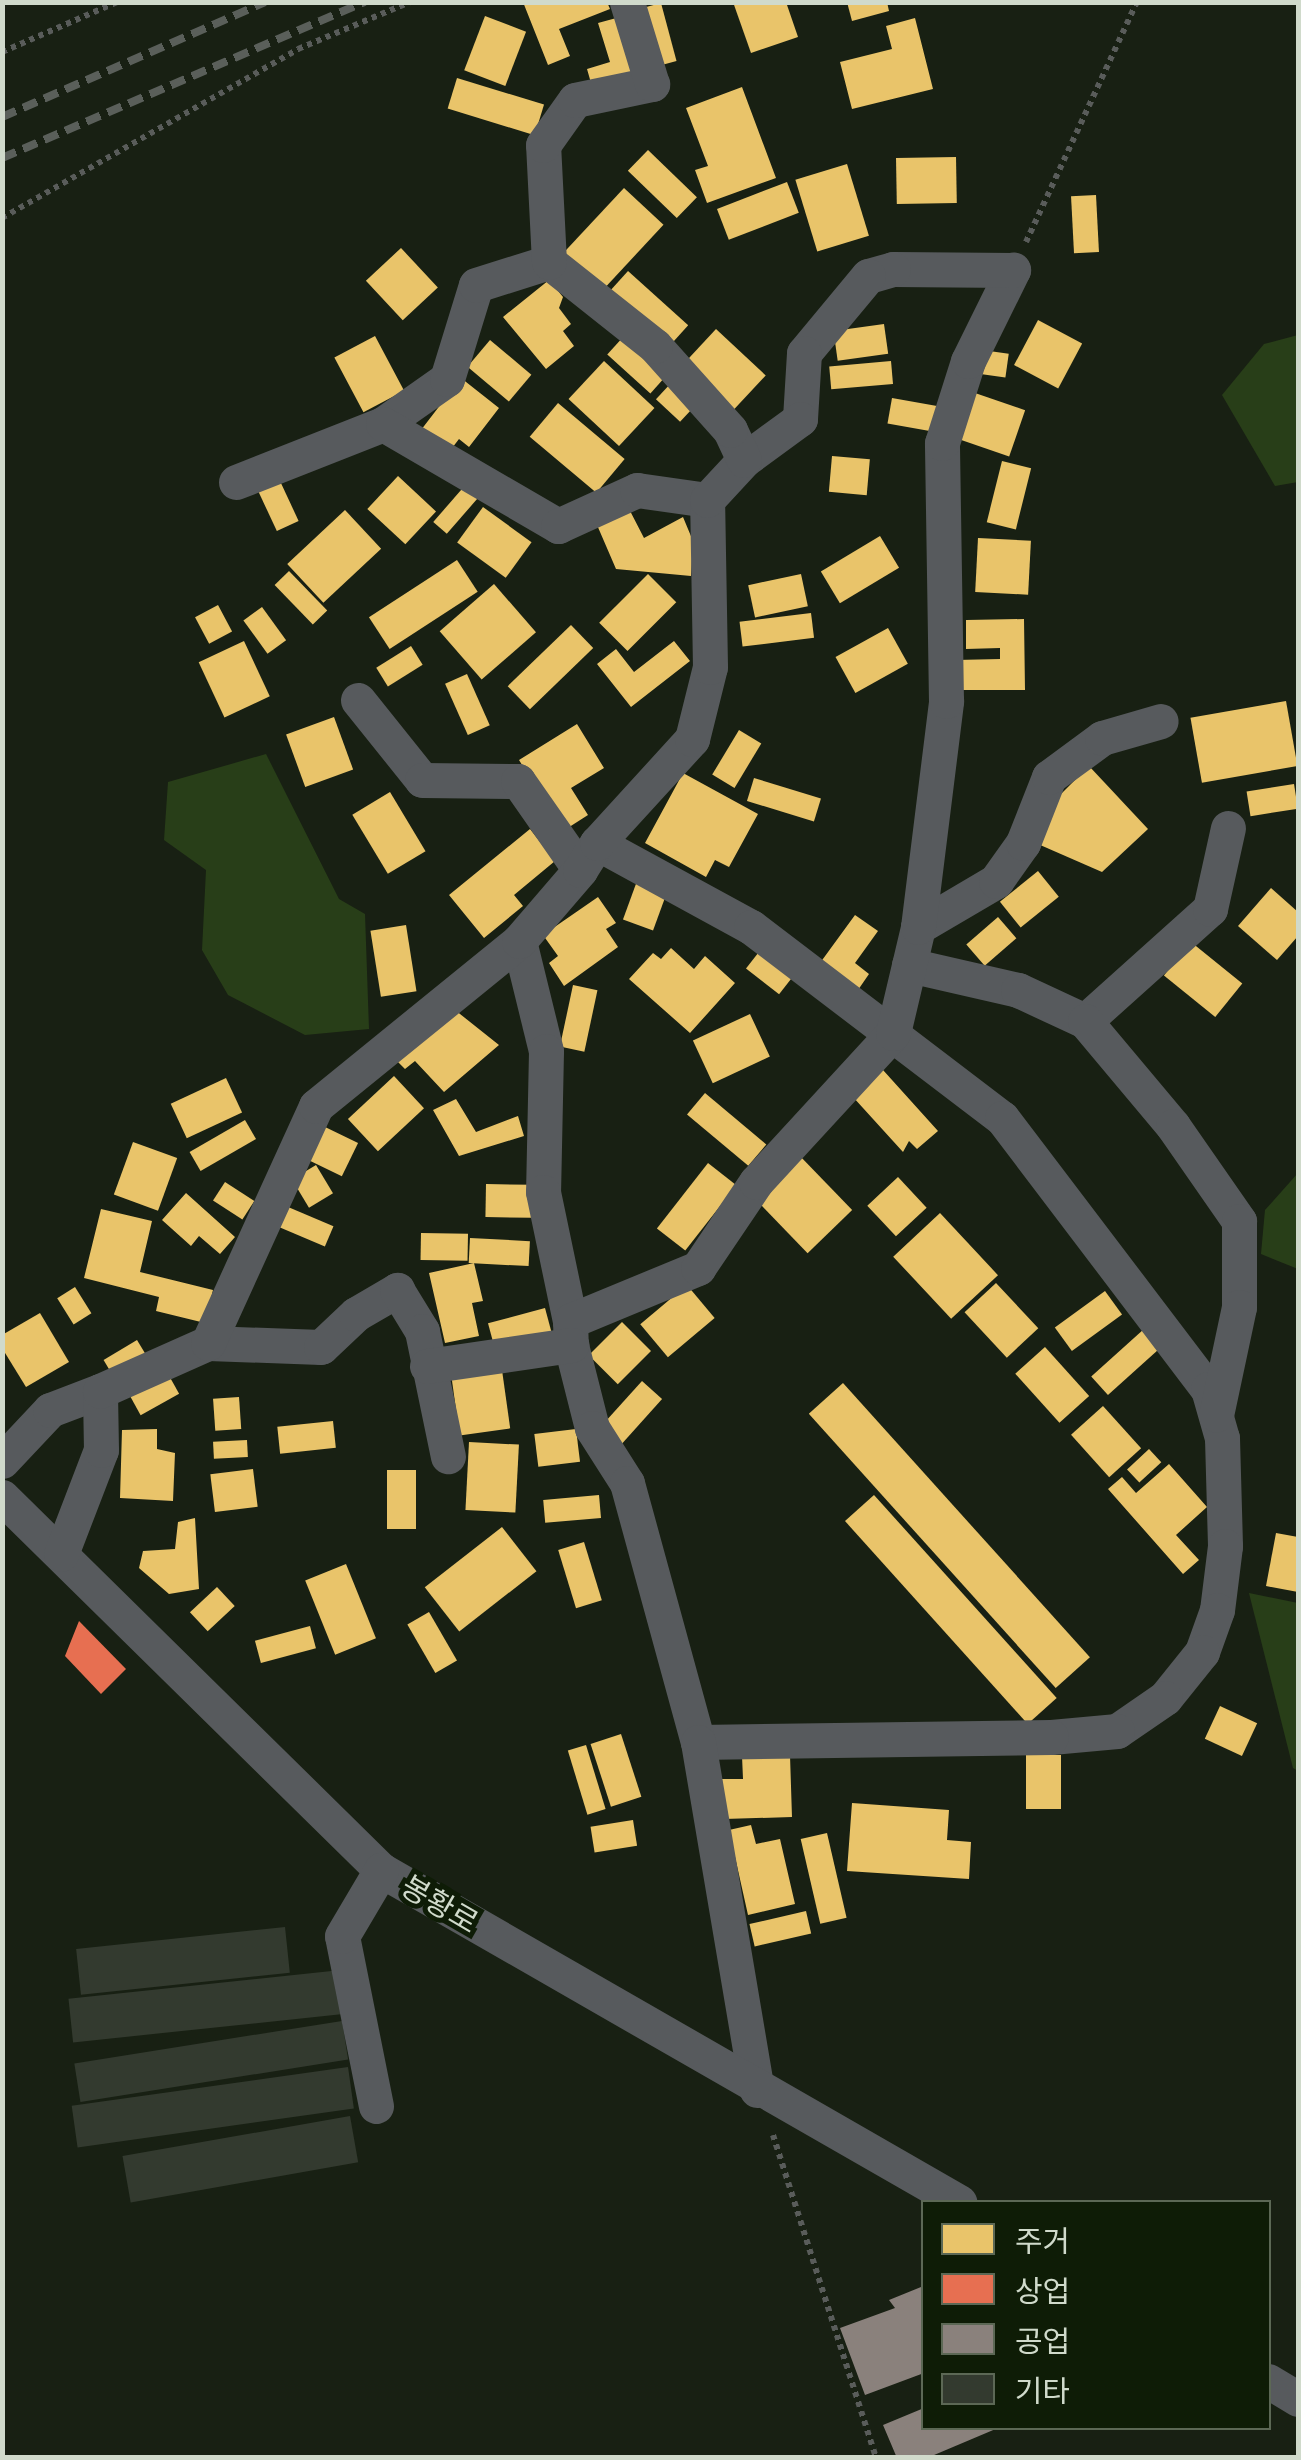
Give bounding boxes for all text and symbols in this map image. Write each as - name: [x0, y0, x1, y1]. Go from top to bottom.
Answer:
- street label: 봉황로: [395, 1868, 485, 1940]
- legend: [921, 2200, 1271, 2430]
- text: 주거: [1015, 2224, 1070, 2258]
- text: 상업: [1015, 2274, 1070, 2308]
- text: 공업: [1015, 2324, 1070, 2358]
- text: 기타: [1015, 2374, 1070, 2408]

